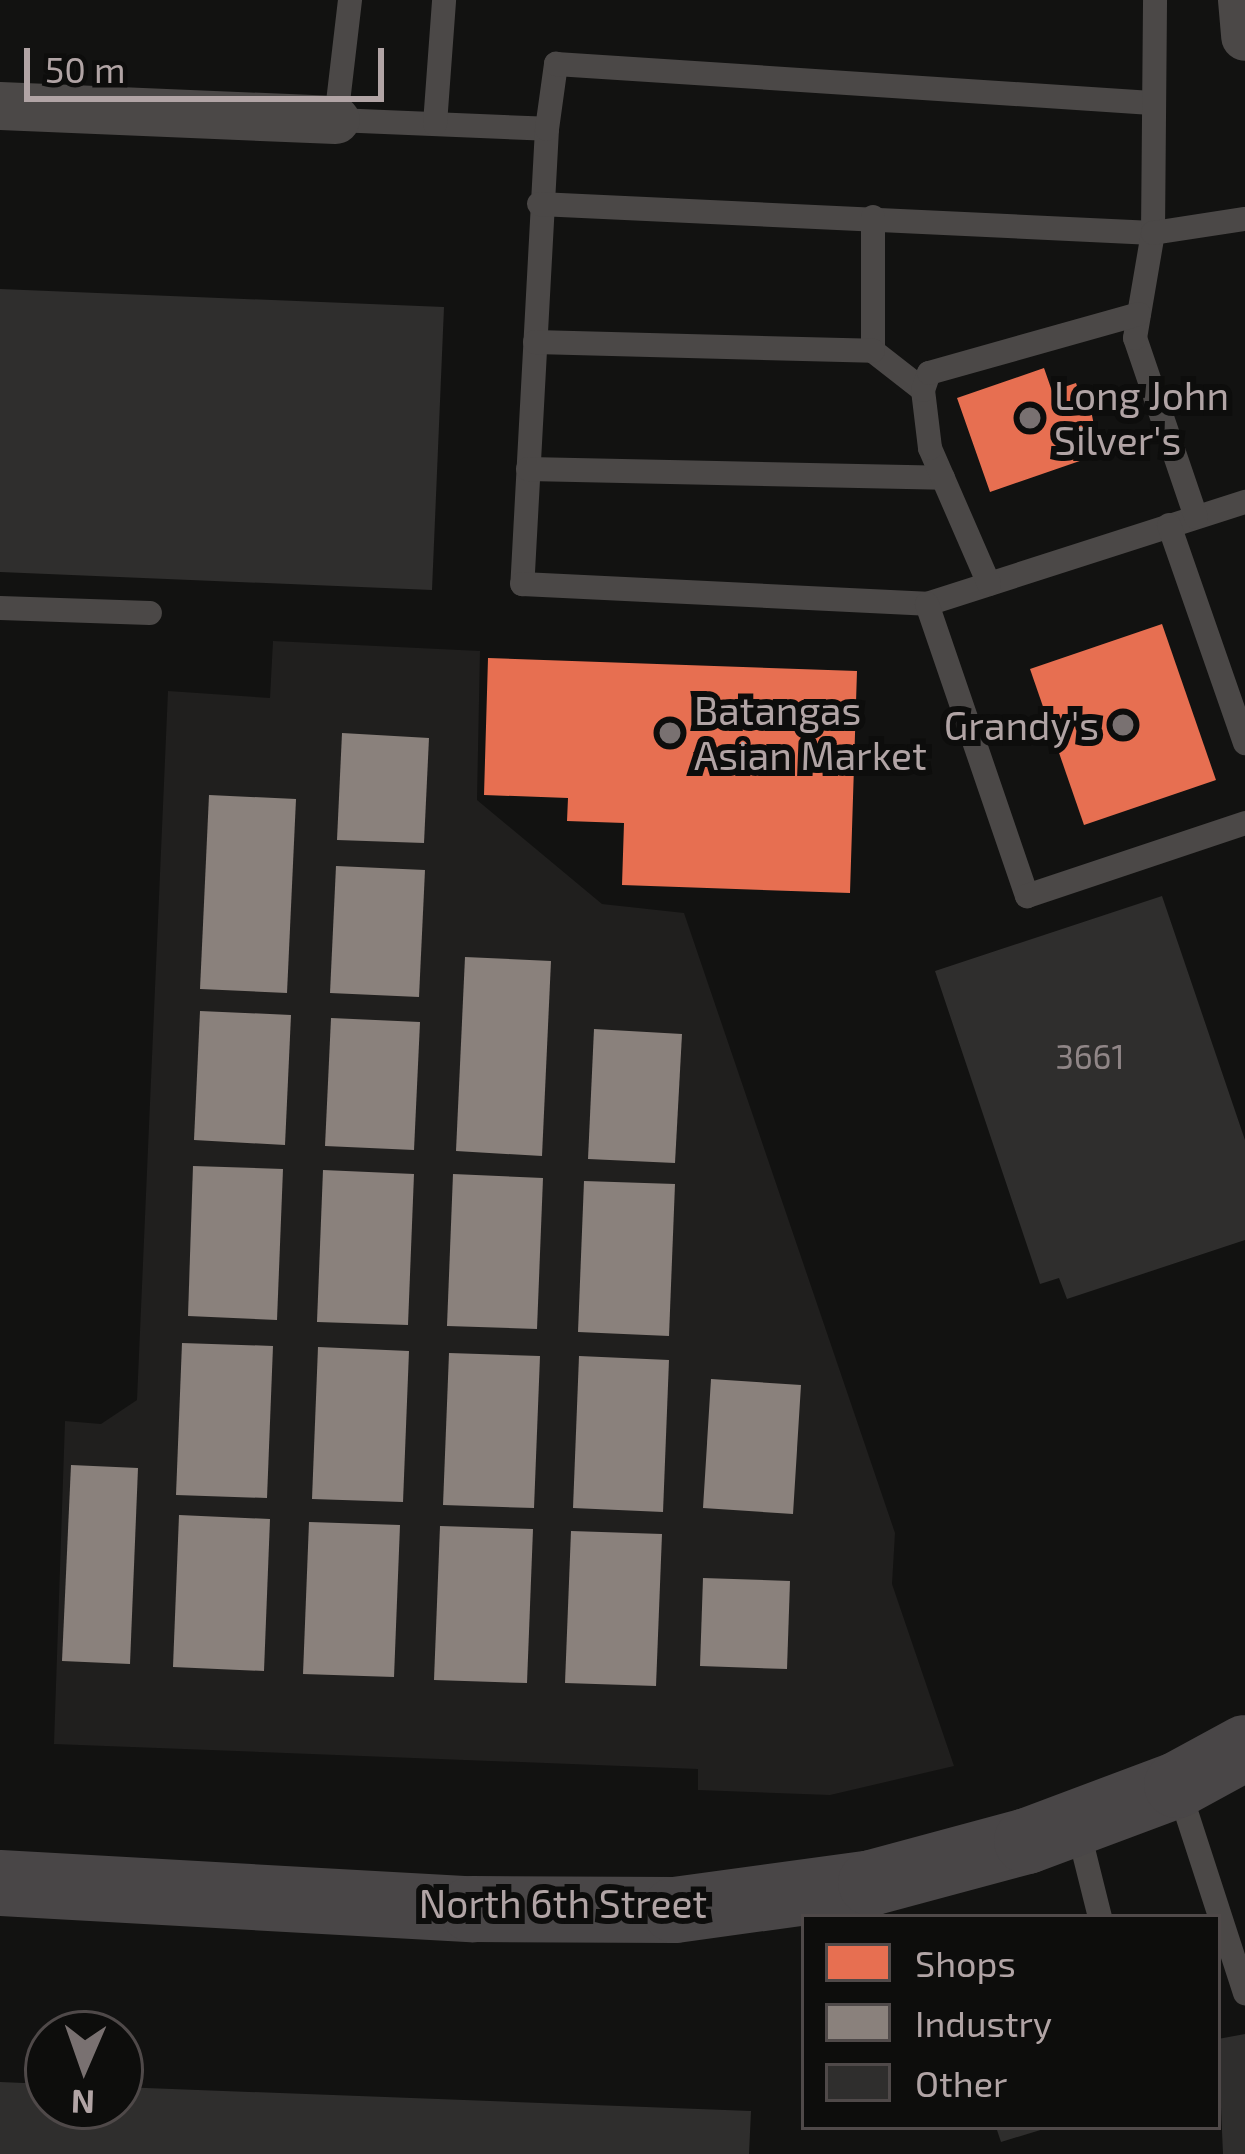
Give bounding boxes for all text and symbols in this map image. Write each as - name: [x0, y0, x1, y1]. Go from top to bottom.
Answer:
- scale bar: [30, 24, 390, 98]
- text: 50 m: [45, 47, 126, 90]
- place label: Long John Silver's: [1054, 373, 1230, 464]
- marker: Long John Silver's: [1017, 405, 1043, 431]
- place label: Batangas Asian Market: [694, 688, 927, 779]
- place label: Grandy's: [944, 702, 1099, 748]
- marker: Grandy's: [1110, 712, 1136, 738]
- marker: Batangas Asian Market: [657, 720, 683, 746]
- house number: 3661: [1055, 1037, 1125, 1077]
- street label: North 6th Street: [419, 1880, 707, 1926]
- legend: [801, 1914, 1221, 2130]
- text: Shops: [915, 1941, 1016, 1984]
- text: Industry: [915, 2001, 1052, 2044]
- north arrow: [24, 2010, 144, 2130]
- text: Other: [915, 2061, 1007, 2104]
- text: N: [70, 2083, 95, 2123]

